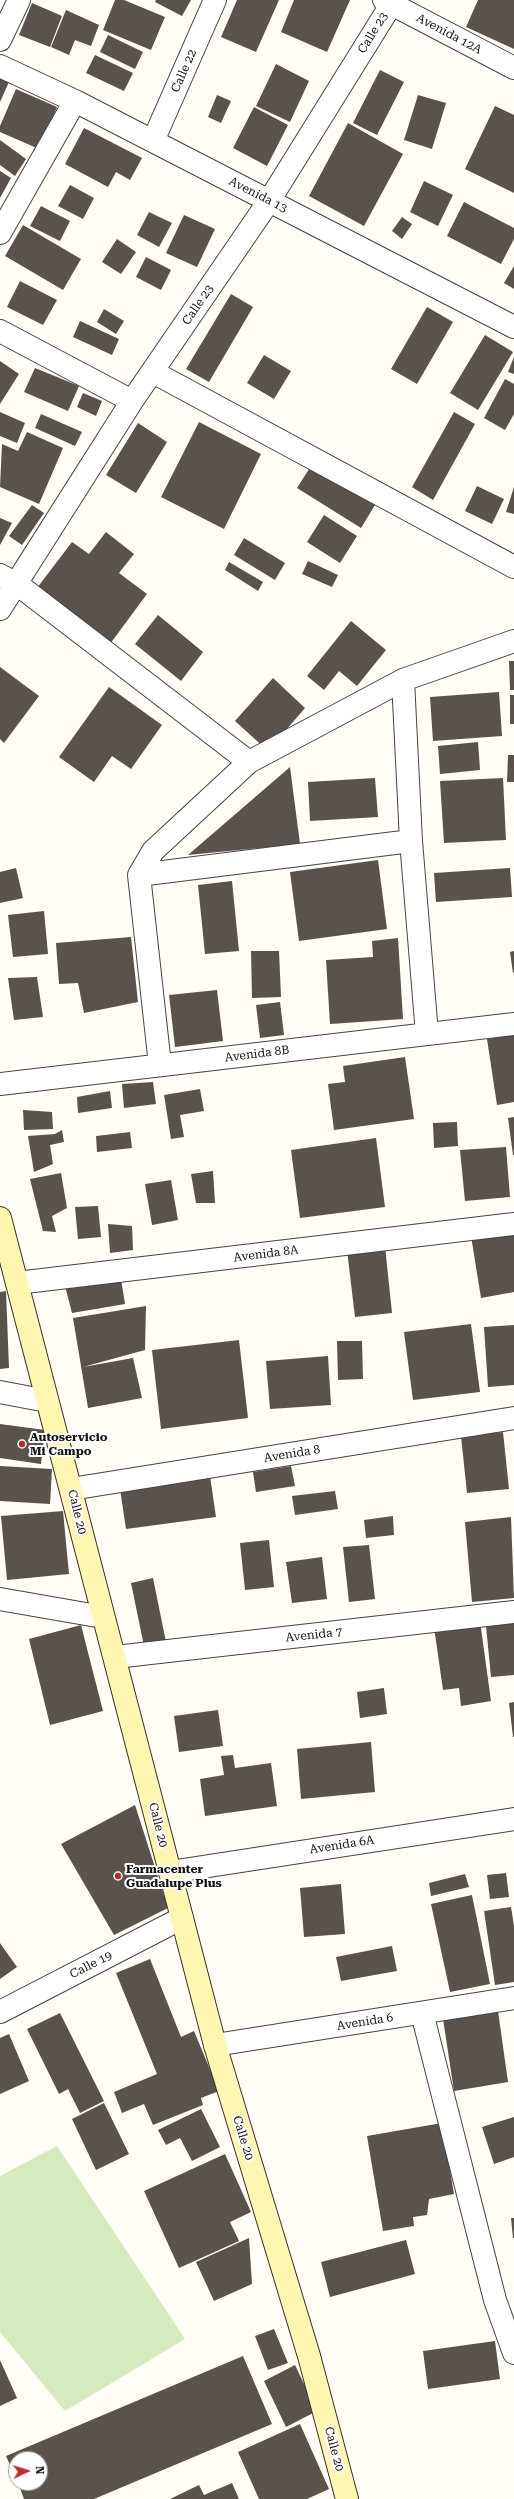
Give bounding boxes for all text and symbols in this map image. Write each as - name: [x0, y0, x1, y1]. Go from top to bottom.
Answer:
- street label: Calle 23: [355, 10, 391, 56]
- street label: Avenida 12A: [414, 11, 484, 57]
- street label: Calle 22: [168, 47, 200, 95]
- street label: Avenida 13: [226, 174, 290, 216]
- street label: Calle 23: [179, 282, 217, 328]
- street label: Avenida 8B: [224, 1043, 290, 1065]
- street label: Avenida 8A: [233, 1243, 299, 1265]
- place label: Autoservicio Mi Campo: [30, 1430, 107, 1458]
- marker: Autoservicio Mi Campo: [17, 1439, 27, 1449]
- street label: Avenida 8: [263, 1442, 321, 1466]
- street label: Calle 20: [64, 1488, 90, 1536]
- street label: Avenida 7: [285, 1625, 343, 1645]
- street label: Calle 20: [145, 1801, 171, 1849]
- street label: Avenida 6A: [309, 1833, 375, 1857]
- place label: Farmacenter Guadalupe Plus: [126, 1862, 222, 1890]
- marker: Farmacenter Guadalupe Plus: [113, 1871, 123, 1881]
- street label: Calle 19: [67, 1948, 115, 1982]
- street label: Avenida 6: [336, 2010, 394, 2034]
- street label: Calle 20: [229, 2114, 257, 2162]
- street label: Calle 20: [321, 2425, 347, 2473]
- north arrow: [8, 2451, 48, 2491]
- text: N: [33, 2466, 46, 2475]

